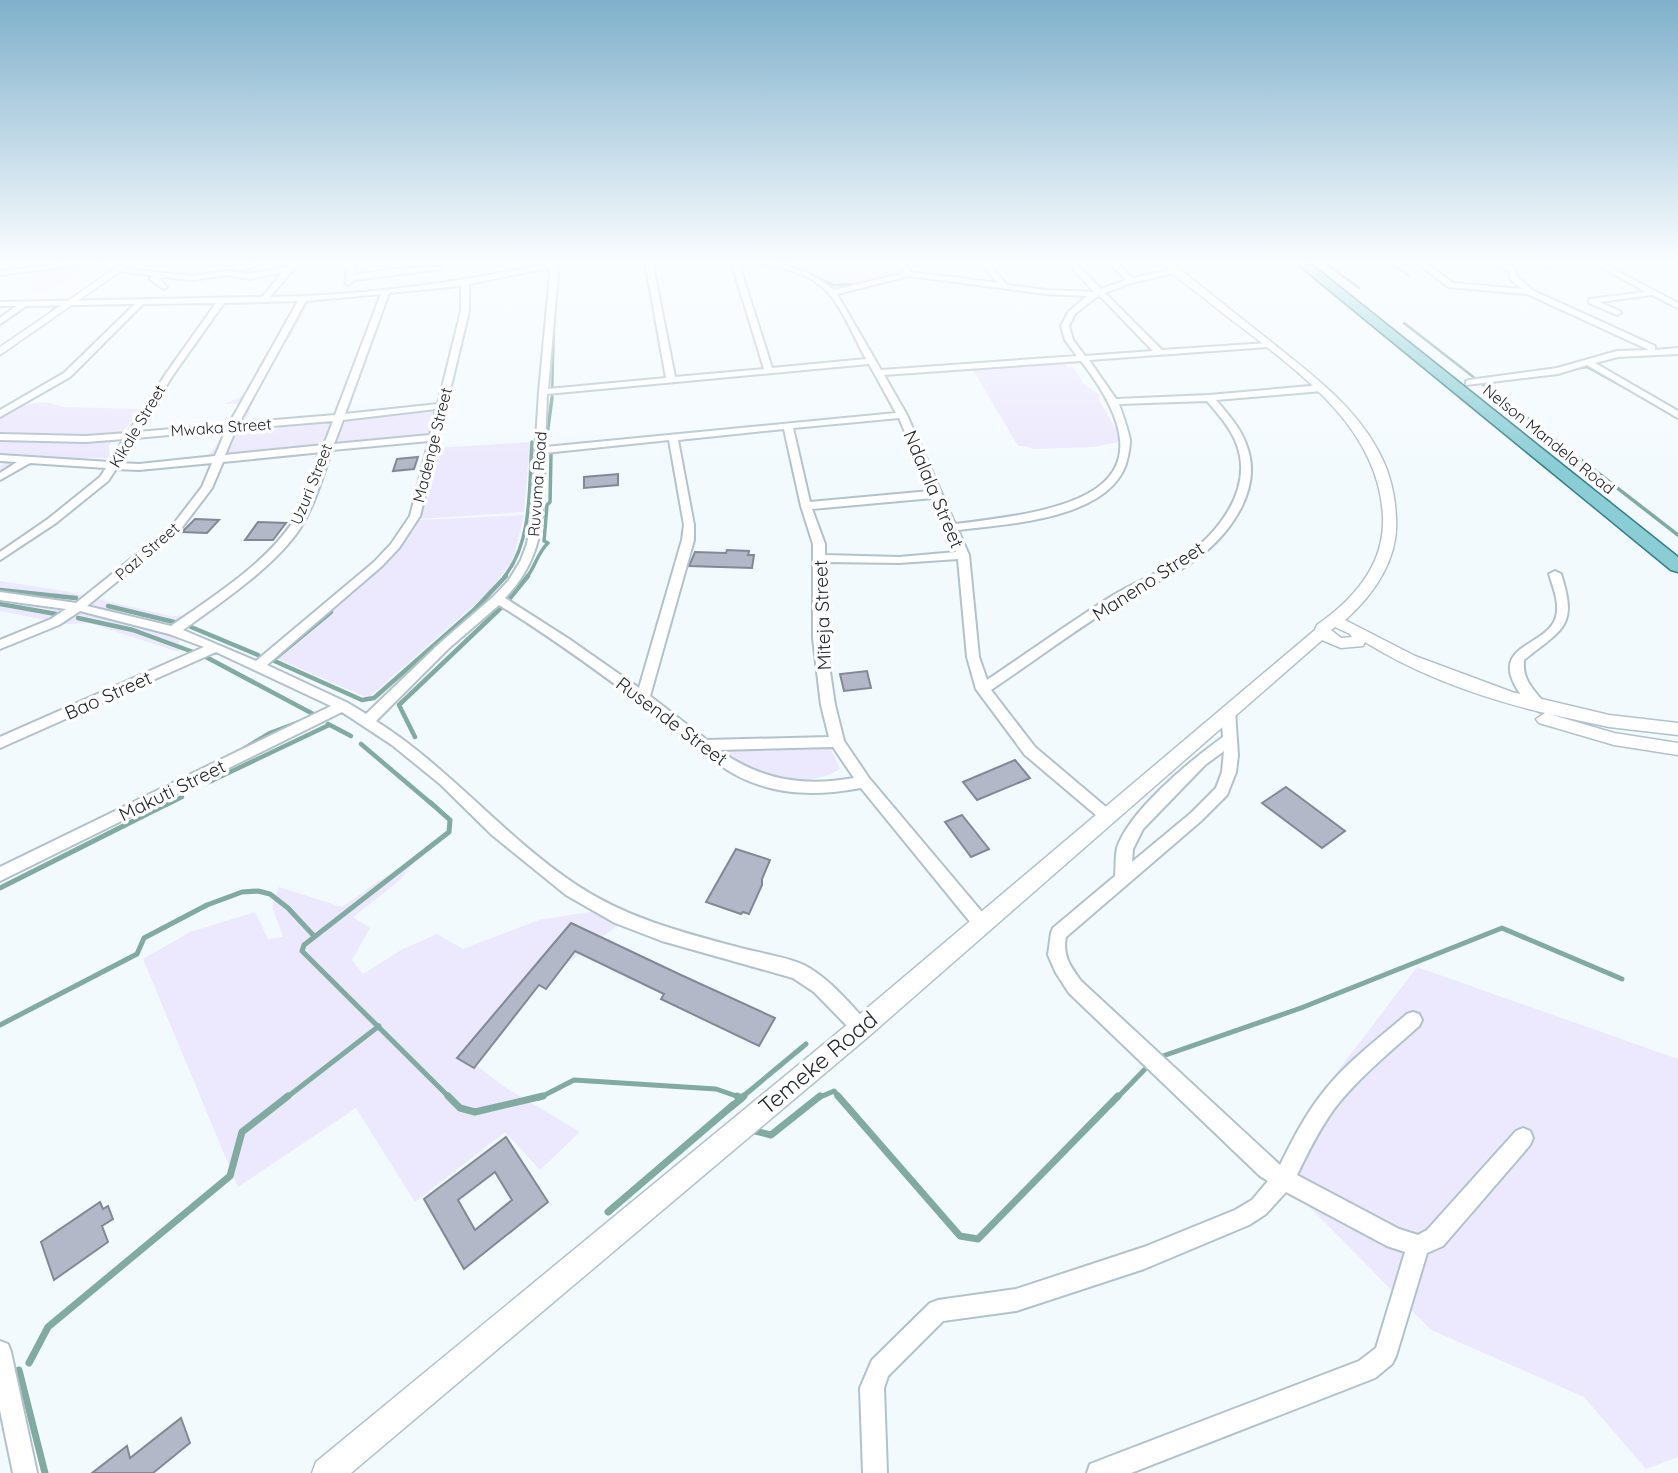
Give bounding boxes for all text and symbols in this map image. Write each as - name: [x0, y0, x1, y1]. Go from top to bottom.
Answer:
- street label: Nelson Mandela Road: [1479, 380, 1619, 498]
- street label: Kikale Street: [104, 381, 170, 471]
- street label: Madenge Street: [408, 385, 456, 505]
- street label: Mwaka Street: [170, 413, 272, 441]
- street label: Ndalala Street: [898, 426, 970, 552]
- street label: Ruvuma Road: [523, 431, 551, 537]
- street label: Uzuri Street: [286, 440, 336, 528]
- street label: Pazi Street: [111, 518, 183, 584]
- street label: Maneno Street: [1088, 536, 1208, 626]
- street label: Miteja Street: [808, 559, 836, 671]
- street label: Bao Street: [61, 665, 155, 725]
- street label: Rusende Street: [612, 671, 732, 771]
- street label: Makuti Street: [115, 754, 229, 826]
- street label: Temeke Road: [752, 1005, 883, 1121]

